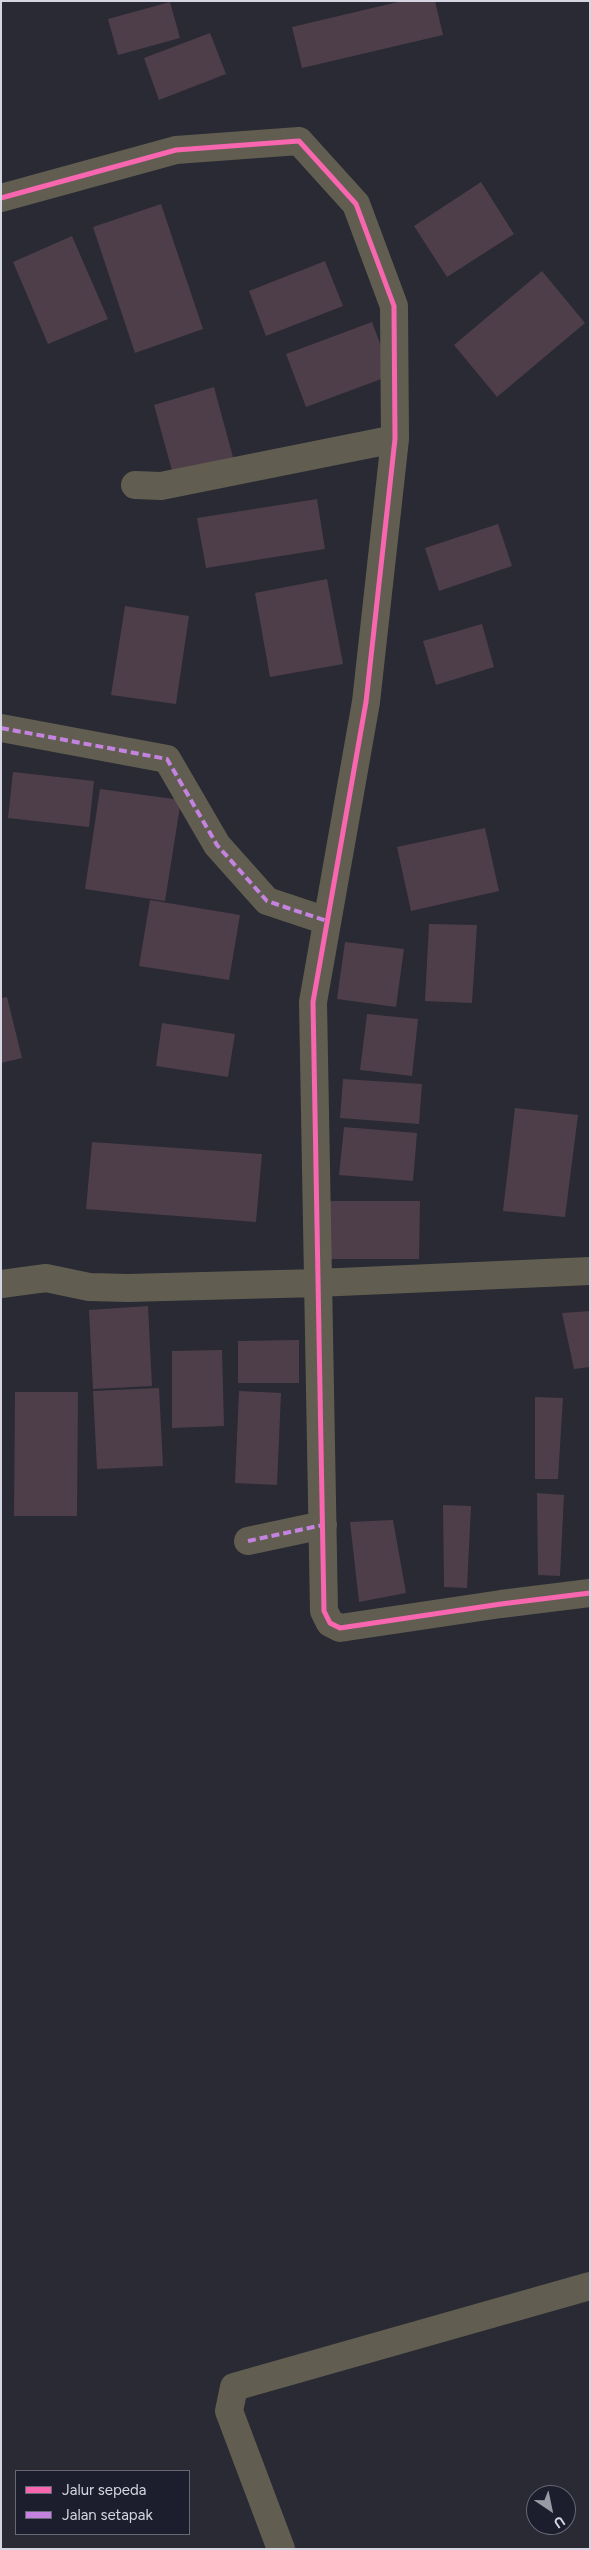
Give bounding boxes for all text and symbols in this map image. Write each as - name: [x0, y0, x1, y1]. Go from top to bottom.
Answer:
- legend: [15, 2470, 190, 2535]
- text: Jalur sepeda: [62, 2481, 147, 2499]
- north arrow: [526, 2485, 576, 2535]
- text: Jalan setapak: [62, 2506, 153, 2524]
- text: U: [550, 2512, 568, 2532]

